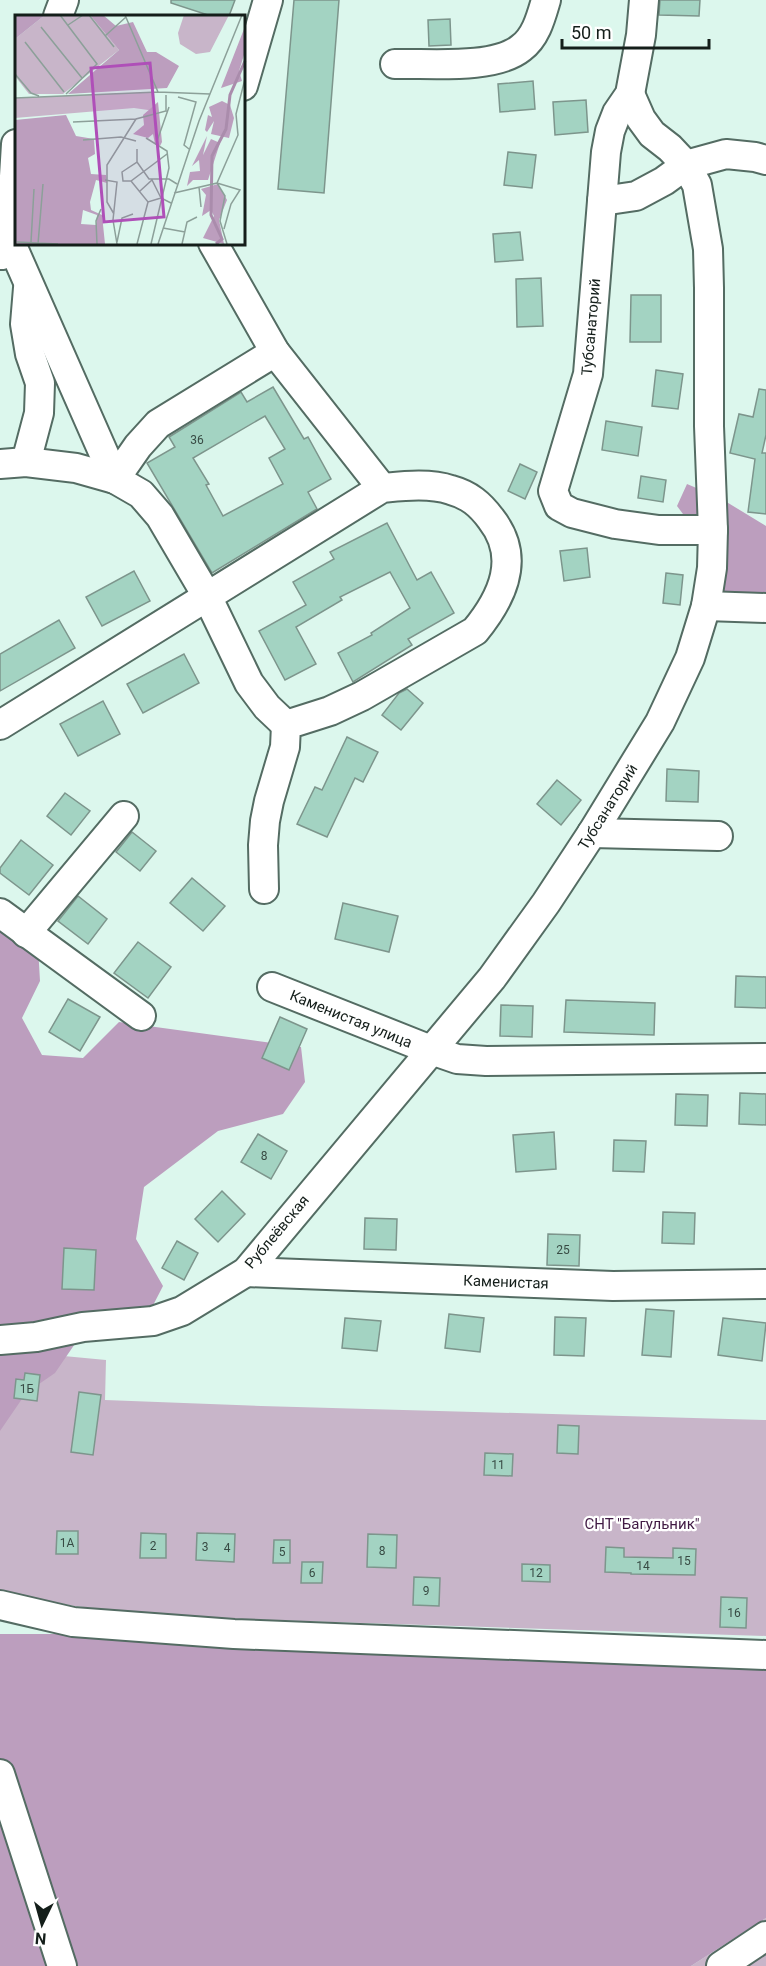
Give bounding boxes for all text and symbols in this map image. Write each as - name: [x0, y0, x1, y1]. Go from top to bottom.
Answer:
- scale bar: [562, 12, 709, 50]
- inset map: [15, 15, 244, 244]
- text: 50 m: [571, 22, 611, 43]
- street label: Тубсанаторий: [578, 278, 604, 376]
- house number: 36: [190, 433, 204, 447]
- street label: Тубсанаторий: [574, 761, 642, 853]
- street label: Каменистая улица: [287, 986, 415, 1052]
- house number: 8: [261, 1149, 268, 1163]
- street label: Рублеёвская: [241, 1192, 313, 1272]
- house number: 25: [556, 1243, 570, 1257]
- street label: Каменистая: [463, 1272, 549, 1292]
- house number: 1Б: [20, 1382, 35, 1396]
- house number: 11: [491, 1458, 505, 1472]
- park label: СНТ "Багульник": [584, 1515, 700, 1533]
- house number: 1А: [60, 1536, 74, 1550]
- house number: 2: [150, 1539, 157, 1553]
- house number: 3: [202, 1540, 208, 1554]
- house number: 4: [224, 1541, 231, 1555]
- house number: 8: [379, 1544, 386, 1558]
- house number: 5: [279, 1545, 286, 1559]
- house number: 15: [677, 1554, 691, 1568]
- house number: 14: [636, 1559, 650, 1573]
- house number: 6: [309, 1566, 316, 1580]
- house number: 12: [529, 1566, 543, 1580]
- house number: 9: [423, 1584, 429, 1598]
- house number: 16: [727, 1606, 741, 1620]
- north arrow: [12, 1894, 72, 1954]
- text: N: [34, 1928, 47, 1948]

